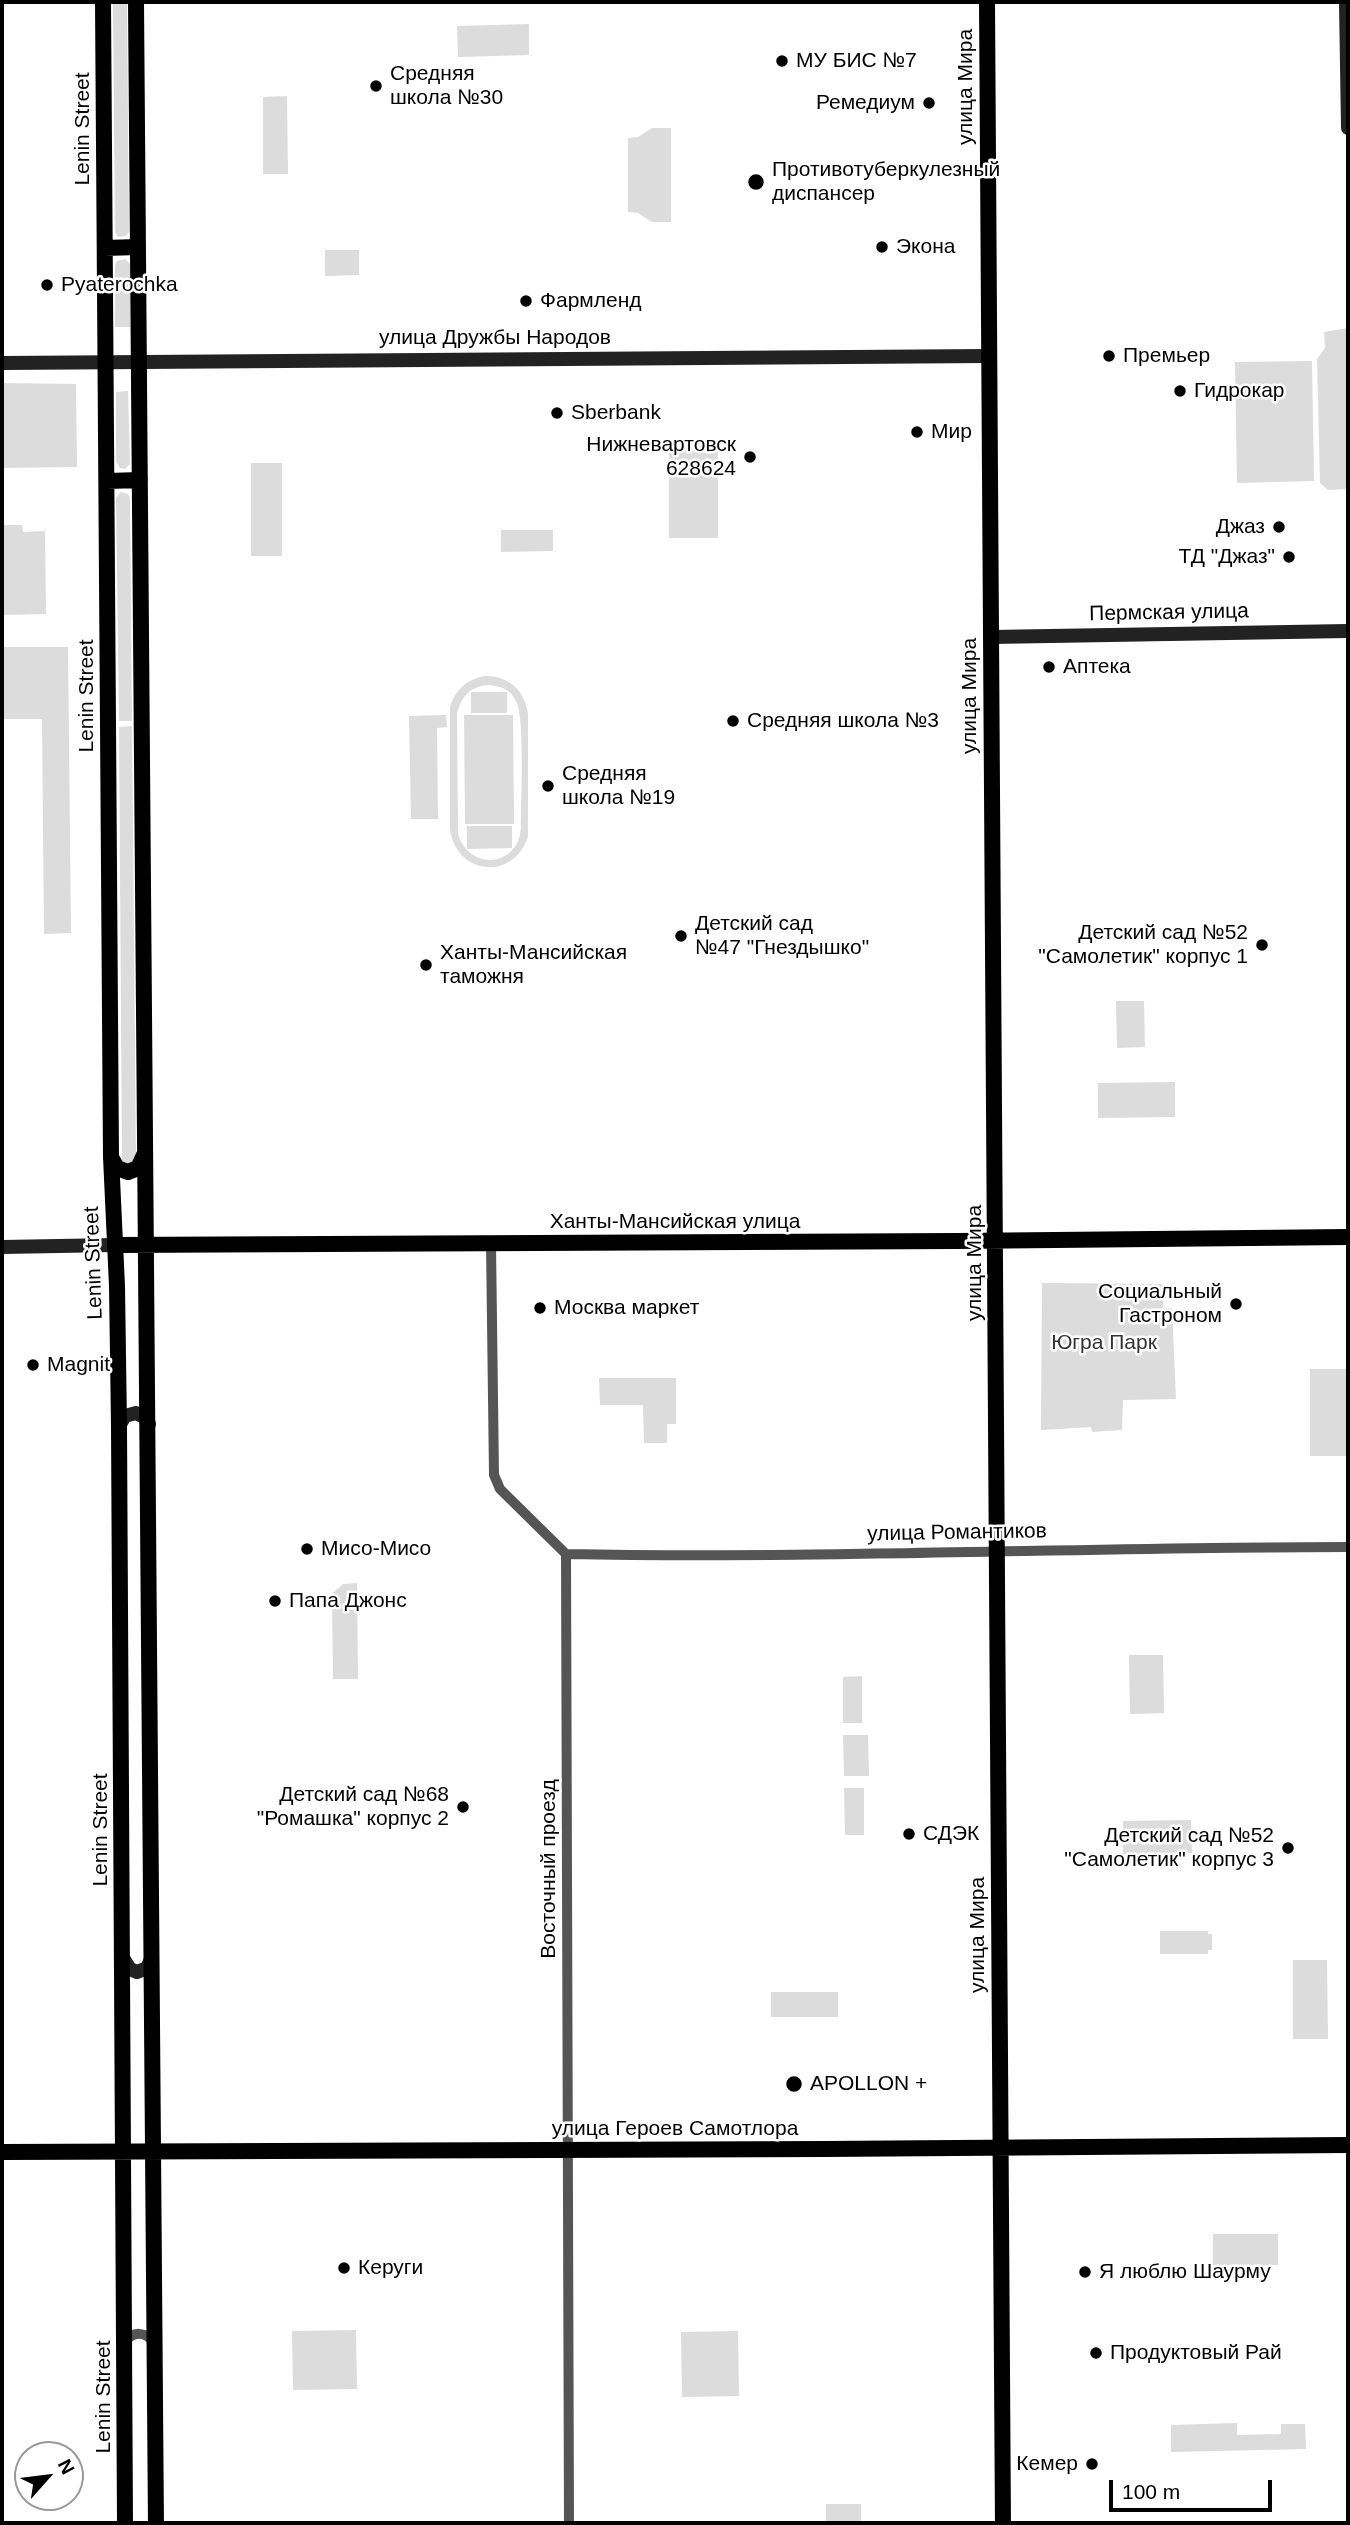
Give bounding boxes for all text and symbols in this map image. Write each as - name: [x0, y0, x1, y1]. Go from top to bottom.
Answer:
- street label: улица Мира: [953, 29, 979, 145]
- place label: МУ БИС №7: [796, 48, 917, 74]
- marker: МУ БИС №7: [774, 53, 790, 69]
- place label: Средняя школа №30: [390, 61, 503, 111]
- street label: Lenin Street: [70, 72, 96, 186]
- marker: Средняя школа №30: [368, 78, 384, 94]
- place label: Ремедиум: [816, 90, 915, 116]
- marker: Ремедиум: [921, 95, 937, 111]
- place label: Противотуберкулезный диспансер: [772, 157, 1000, 207]
- marker: Противотуберкулезный диспансер: [746, 172, 766, 192]
- place label: Экона: [896, 234, 955, 260]
- marker: Экона: [874, 239, 890, 255]
- place label: Pyaterochka: [61, 272, 178, 298]
- marker: Pyaterochka: [39, 277, 55, 293]
- place label: Фармленд: [540, 288, 642, 314]
- marker: Фармленд: [518, 293, 534, 309]
- street label: улица Дружбы Народов: [379, 325, 611, 351]
- place label: Премьер: [1123, 343, 1210, 369]
- marker: Премьер: [1101, 348, 1117, 364]
- place label: Гидрокар: [1194, 378, 1285, 404]
- marker: Гидрокар: [1172, 383, 1188, 399]
- place label: Sberbank: [571, 400, 661, 426]
- marker: Sberbank: [549, 405, 565, 421]
- place label: Мир: [931, 419, 972, 445]
- marker: Мир: [909, 424, 925, 440]
- place label: Нижневартовск 628624: [586, 432, 736, 482]
- marker: Нижневартовск 628624: [742, 449, 758, 465]
- place label: Джаз: [1216, 514, 1265, 540]
- marker: Джаз: [1271, 519, 1287, 535]
- place label: ТД "Джаз": [1179, 544, 1275, 570]
- marker: ТД "Джаз": [1281, 549, 1297, 565]
- street label: Пермская улица: [1089, 599, 1249, 627]
- street label: улица Мира: [957, 638, 983, 754]
- street label: Lenin Street: [74, 639, 100, 753]
- place label: Аптека: [1063, 654, 1131, 680]
- marker: Аптека: [1041, 659, 1057, 675]
- place label: Средняя школа №3: [747, 708, 939, 734]
- marker: Средняя школа №3: [725, 713, 741, 729]
- place label: Средняя школа №19: [562, 761, 675, 811]
- marker: Средняя школа №19: [540, 778, 556, 794]
- place label: Детский сад №47 "Гнездышко": [695, 911, 869, 961]
- place label: Детский сад №52 "Самолетик" корпус 1: [1038, 920, 1248, 970]
- marker: Детский сад №47 "Гнездышко": [673, 928, 689, 944]
- marker: Детский сад №52 "Самолетик" корпус 1: [1254, 937, 1270, 953]
- place label: Ханты-Мансийская таможня: [440, 940, 627, 990]
- marker: Ханты-Мансийская таможня: [418, 957, 434, 973]
- street label: улица Мира: [962, 1205, 988, 1321]
- street label: Lenin Street: [79, 1206, 109, 1320]
- street label: Ханты-Мансийская улица: [550, 1209, 800, 1235]
- place label: Социальный Гастроном: [1098, 1279, 1222, 1329]
- place label: Москва маркет: [554, 1295, 699, 1321]
- marker: Социальный Гастроном: [1228, 1296, 1244, 1312]
- marker: Москва маркет: [532, 1300, 548, 1316]
- park label: Югра Парк: [1051, 1330, 1157, 1356]
- place label: Magnit: [47, 1352, 110, 1378]
- marker: Magnit: [25, 1357, 41, 1373]
- street label: улица Романтиков: [867, 1519, 1047, 1547]
- place label: Мисо-Мисо: [321, 1536, 431, 1562]
- marker: Мисо-Мисо: [299, 1541, 315, 1557]
- place label: Папа Джонс: [289, 1588, 407, 1614]
- marker: Папа Джонс: [267, 1593, 283, 1609]
- street label: Lenin Street: [88, 1773, 114, 1887]
- street label: Восточный проезд: [536, 1779, 562, 1959]
- place label: Детский сад №68 "Ромашка" корпус 2: [257, 1782, 449, 1832]
- marker: Детский сад №68 "Ромашка" корпус 2: [455, 1799, 471, 1815]
- place label: СДЭК: [923, 1821, 979, 1847]
- place label: Детский сад №52 "Самолетик" корпус 3: [1064, 1823, 1274, 1873]
- marker: СДЭК: [901, 1826, 917, 1842]
- marker: Детский сад №52 "Самолетик" корпус 3: [1280, 1840, 1296, 1856]
- street label: улица Мира: [965, 1877, 991, 1993]
- place label: APOLLON +: [810, 2071, 927, 2097]
- marker: APOLLON +: [784, 2074, 804, 2094]
- street label: улица Героев Самотлора: [552, 2116, 798, 2142]
- place label: Керуги: [358, 2255, 423, 2281]
- place label: Я люблю Шаурму: [1099, 2259, 1271, 2285]
- marker: Керуги: [336, 2260, 352, 2276]
- marker: Я люблю Шаурму: [1077, 2264, 1093, 2280]
- street label: Lenin Street: [91, 2340, 117, 2454]
- place label: Продуктовый Рай: [1110, 2340, 1282, 2366]
- marker: Продуктовый Рай: [1088, 2345, 1104, 2361]
- north arrow: [14, 2441, 84, 2511]
- place label: Кемер: [1016, 2451, 1078, 2477]
- text: N: [54, 2456, 79, 2478]
- marker: Кемер: [1084, 2456, 1100, 2472]
- scale bar: [1112, 2466, 1275, 2510]
- text: 100 m: [1122, 2480, 1180, 2503]

